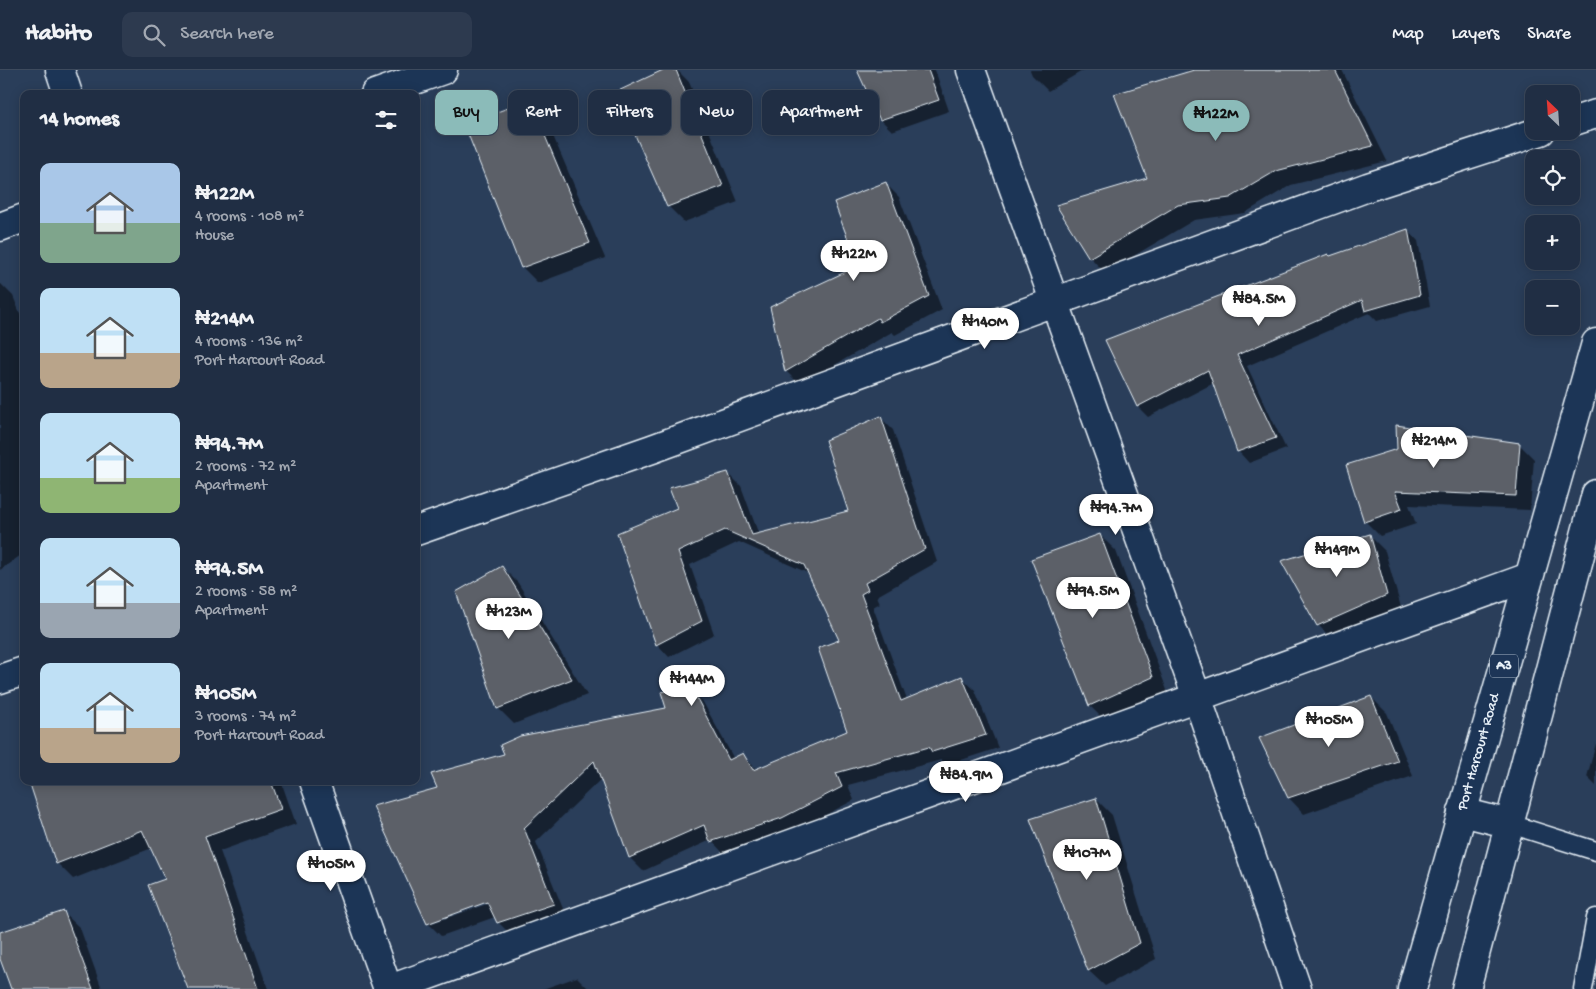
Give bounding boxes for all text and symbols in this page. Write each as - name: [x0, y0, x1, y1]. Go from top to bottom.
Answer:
- search box: [122, 12, 472, 57]
- text: Habito: [25, 20, 92, 49]
- icon: search: [140, 21, 168, 49]
- text: Search here: [180, 23, 274, 46]
- text: Map: [1392, 24, 1424, 45]
- text: Layers: [1452, 24, 1499, 45]
- text: Share: [1527, 24, 1571, 45]
- north arrow: [1525, 85, 1580, 140]
- map controls: [1525, 85, 1580, 335]
- chip: Buy: [435, 90, 498, 135]
- chip: Rent: [508, 90, 578, 135]
- chip: Filters: [588, 90, 671, 135]
- chip: New: [681, 90, 752, 135]
- chip: Apartment: [762, 90, 879, 135]
- pin: ₦122M: [1181, 100, 1251, 142]
- icon: filters: [372, 106, 400, 134]
- text: ₦122M: [1194, 106, 1238, 125]
- text: 14 homes: [40, 108, 119, 133]
- button: locate: [1525, 150, 1580, 205]
- icon: home: [80, 183, 140, 243]
- text: ₦122M: [195, 183, 254, 208]
- text: 4 rooms · 108 m²: [195, 208, 304, 227]
- button: +: [1525, 215, 1580, 270]
- text: House: [195, 227, 234, 246]
- pin: ₦122M: [819, 240, 889, 282]
- text: ₦122M: [832, 246, 876, 265]
- button: −: [1525, 280, 1580, 335]
- pin: ₦84.5M: [1218, 284, 1300, 327]
- text: ₦84.5M: [1233, 291, 1285, 310]
- icon: home: [80, 308, 140, 368]
- text: ₦214M: [195, 308, 253, 333]
- pin: ₦140M: [950, 308, 1020, 350]
- text: ₦140M: [962, 314, 1008, 333]
- text: 4 rooms · 136 m²: [195, 333, 303, 352]
- text: Port Harcourt Road: [195, 352, 324, 371]
- pin: ₦214M: [1399, 426, 1469, 469]
- icon: home: [80, 433, 140, 493]
- text: ₦94.7M: [195, 433, 263, 458]
- text: ₦214M: [1412, 433, 1456, 452]
- text: 2 rooms · 72 m²: [195, 458, 296, 477]
- text: Apartment: [195, 477, 267, 496]
- pin: ₦94.7M: [1075, 494, 1157, 536]
- text: ₦94.7M: [1090, 500, 1142, 519]
- pin: ₦149M: [1302, 536, 1372, 578]
- text: ₦149M: [1315, 542, 1359, 561]
- icon: home: [80, 558, 140, 618]
- text: ₦94.5M: [195, 558, 263, 583]
- pin: ₦94.5M: [1052, 576, 1134, 619]
- text: 2 rooms · 58 m²: [195, 583, 297, 602]
- text: ₦94.5M: [1067, 583, 1119, 602]
- pin: ₦123M: [474, 598, 544, 640]
- text: Apartment: [195, 602, 267, 621]
- text: ₦123M: [486, 604, 532, 623]
- road number: A3: [1490, 654, 1518, 678]
- pin: ₦144M: [657, 664, 727, 707]
- text: ₦144M: [670, 671, 714, 690]
- icon: home: [80, 683, 140, 743]
- text: ₦105M: [195, 683, 256, 708]
- street label: Port Harcourt Road: [1453, 690, 1505, 814]
- pin: ₦105M: [1294, 706, 1364, 748]
- text: 3 rooms · 74 m²: [195, 708, 297, 727]
- text: ₦105M: [1306, 712, 1352, 731]
- text: Port Harcourt Road: [195, 727, 324, 746]
- pin: ₦84.9M: [925, 760, 1007, 803]
- text: ₦84.9M: [940, 767, 992, 786]
- pin: ₦107M: [1052, 838, 1122, 881]
- text: ₦107M: [1064, 845, 1110, 864]
- pin: ₦105M: [296, 850, 366, 892]
- text: ₦105M: [308, 856, 354, 875]

